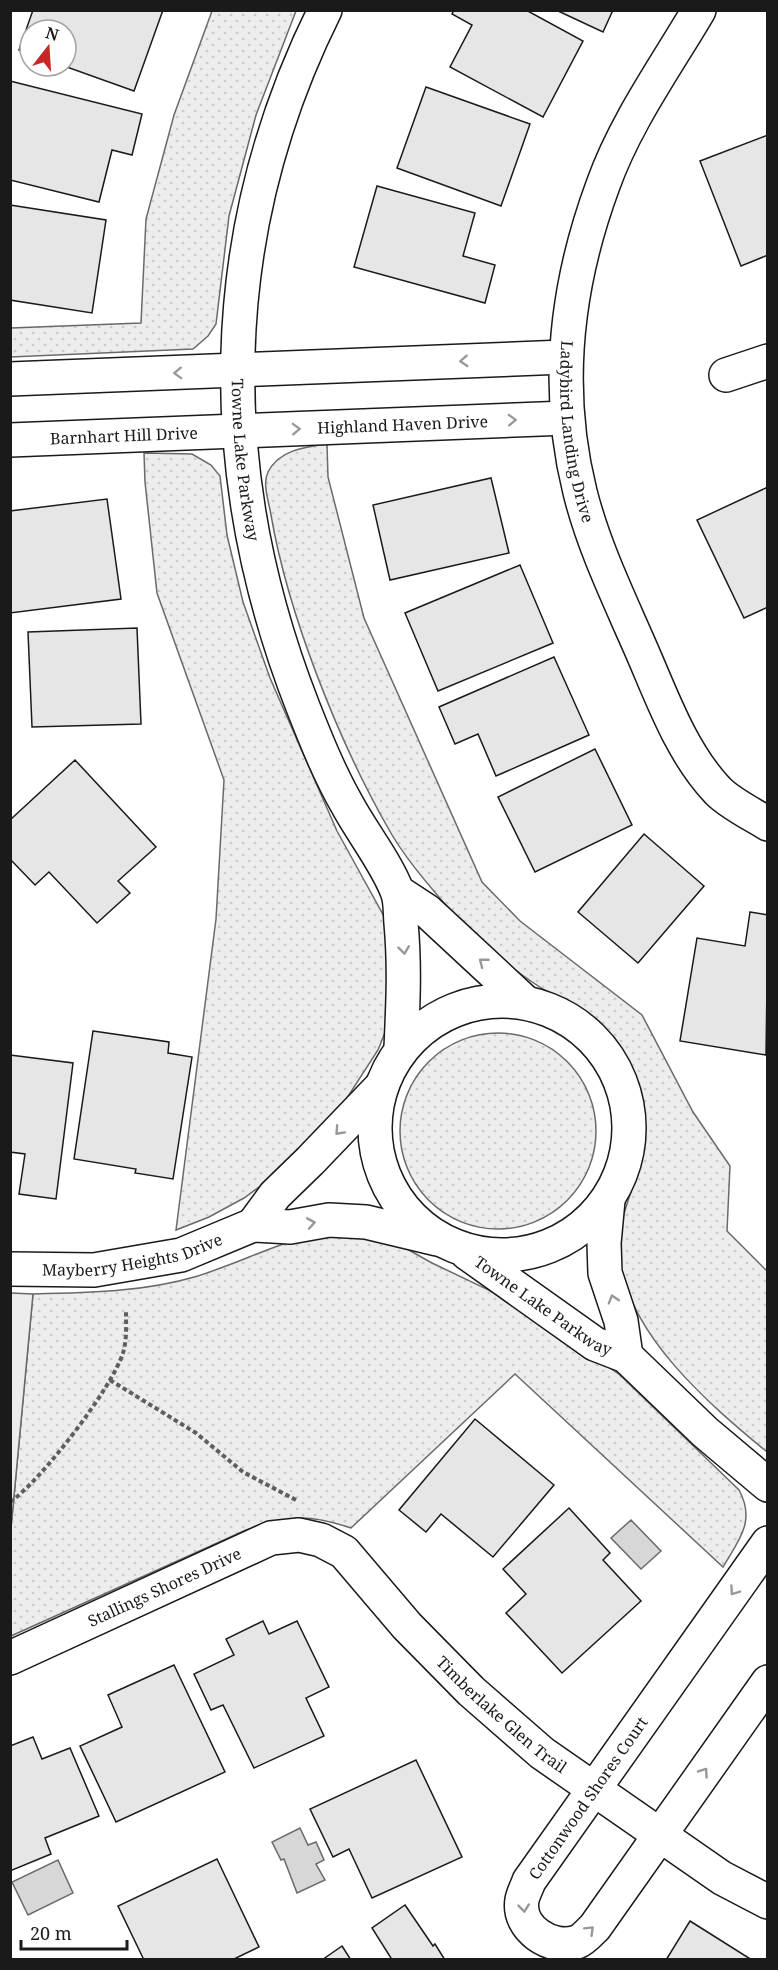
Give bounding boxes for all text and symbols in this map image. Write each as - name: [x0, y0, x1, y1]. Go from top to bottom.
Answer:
- north arrow: [18, 18, 78, 78]
- text: N: [43, 21, 62, 46]
- street label: Ladybird Landing Drive: [555, 340, 599, 525]
- one-way arrow: [460, 355, 469, 368]
- one-way arrow: [173, 367, 182, 380]
- street label: Towne Lake Parkway: [227, 379, 265, 544]
- street label: Highland Haven Drive: [317, 410, 489, 439]
- one-way arrow: [508, 414, 517, 427]
- street label: Barnhart Hill Drive: [50, 422, 198, 449]
- one-way arrow: [292, 423, 301, 436]
- one-way arrow: [397, 945, 410, 954]
- one-way arrow: [478, 958, 489, 969]
- one-way arrow: [336, 1123, 347, 1134]
- one-way arrow: [306, 1218, 316, 1230]
- street label: Mayberry Heights Drive: [42, 1228, 225, 1281]
- street label: Towne Lake Parkway: [470, 1251, 616, 1361]
- one-way arrow: [608, 1294, 620, 1305]
- street label: Stallings Shores Drive: [84, 1542, 245, 1632]
- one-way arrow: [730, 1584, 741, 1595]
- street label: Timberlake Glen Trail: [432, 1651, 571, 1778]
- street label: Cottonwood Shores Court: [523, 1712, 653, 1884]
- one-way arrow: [697, 1768, 708, 1779]
- one-way arrow: [517, 1904, 530, 1913]
- scale bar: [21, 1913, 128, 1951]
- text: 20 m: [30, 1921, 72, 1945]
- one-way arrow: [583, 1927, 594, 1938]

